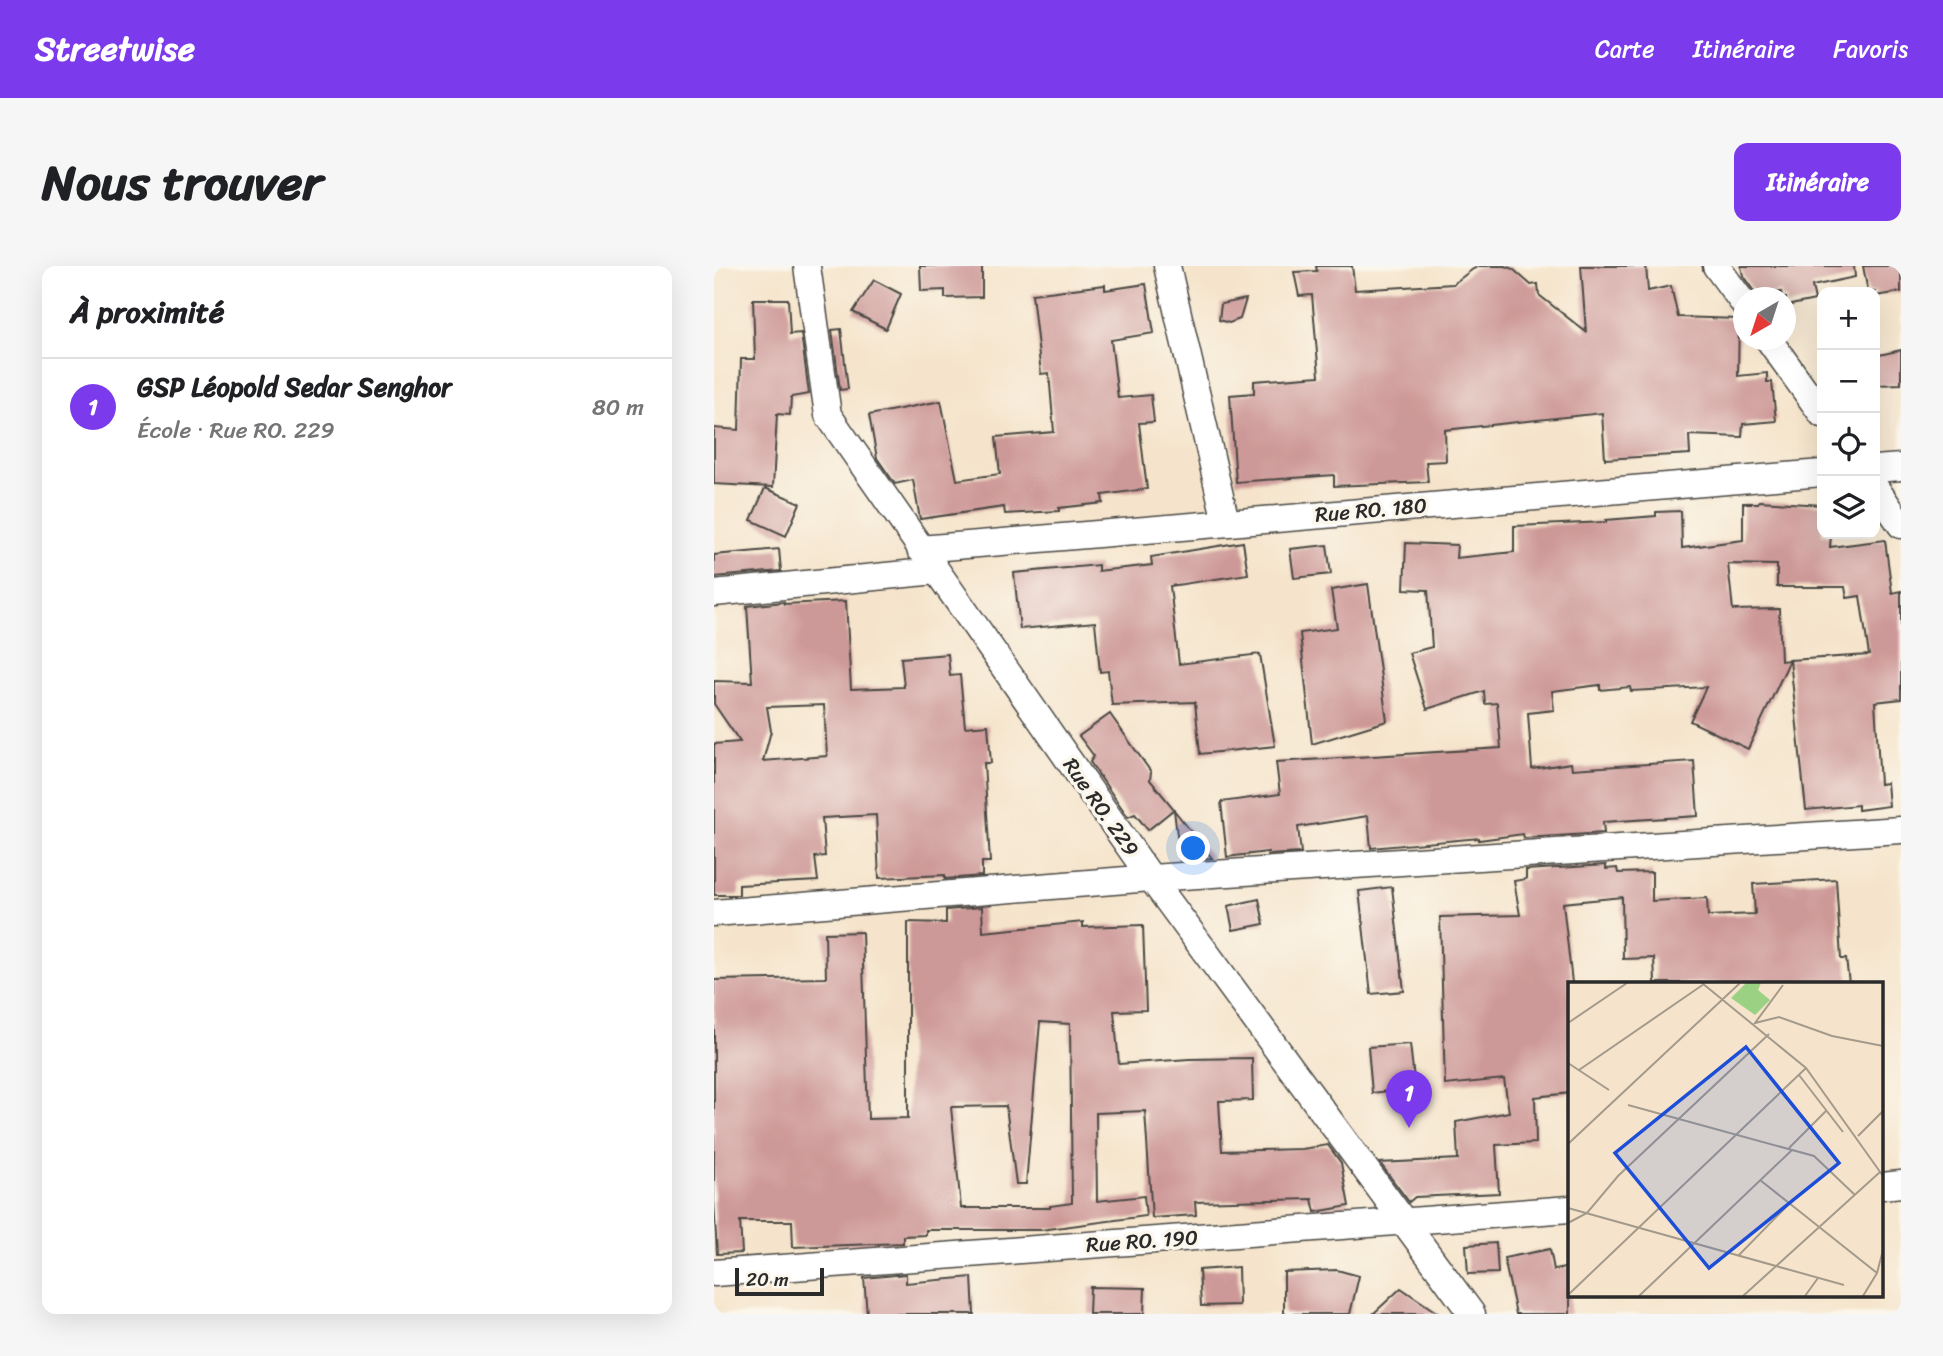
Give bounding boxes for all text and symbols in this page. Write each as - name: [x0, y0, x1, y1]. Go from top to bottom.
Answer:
- text: Streetwise: [35, 20, 195, 78]
- text: Carte: [1595, 28, 1655, 70]
- text: Itinéraire: [1693, 28, 1795, 70]
- text: Favoris: [1833, 28, 1908, 70]
- text: Nous trouver: [42, 139, 322, 226]
- button: Itinéraire: [1734, 143, 1901, 221]
- text: À proximité: [70, 285, 224, 339]
- north arrow: [1733, 287, 1796, 350]
- map controls: [1817, 287, 1880, 539]
- button: +: [1817, 287, 1880, 350]
- button: −: [1817, 350, 1880, 413]
- text: GSP Léopold Sedar Senghor: [137, 364, 452, 410]
- text: 1: [88, 387, 98, 428]
- text: 80 m: [592, 387, 644, 428]
- text: École · Rue RO. 229: [137, 410, 335, 451]
- button: locate: [1817, 413, 1880, 476]
- button: layers: [1817, 476, 1880, 539]
- street label: Rue RO. 180: [1314, 486, 1428, 534]
- street label: Rue RO. 229: [1053, 749, 1149, 865]
- your location: [1176, 831, 1210, 865]
- inset map: [1568, 982, 1884, 1296]
- pin: 1: [1386, 1070, 1432, 1128]
- street label: Rue RO. 190: [1085, 1218, 1199, 1264]
- text: 20 m: [746, 1263, 789, 1296]
- scale bar: [735, 1265, 824, 1297]

